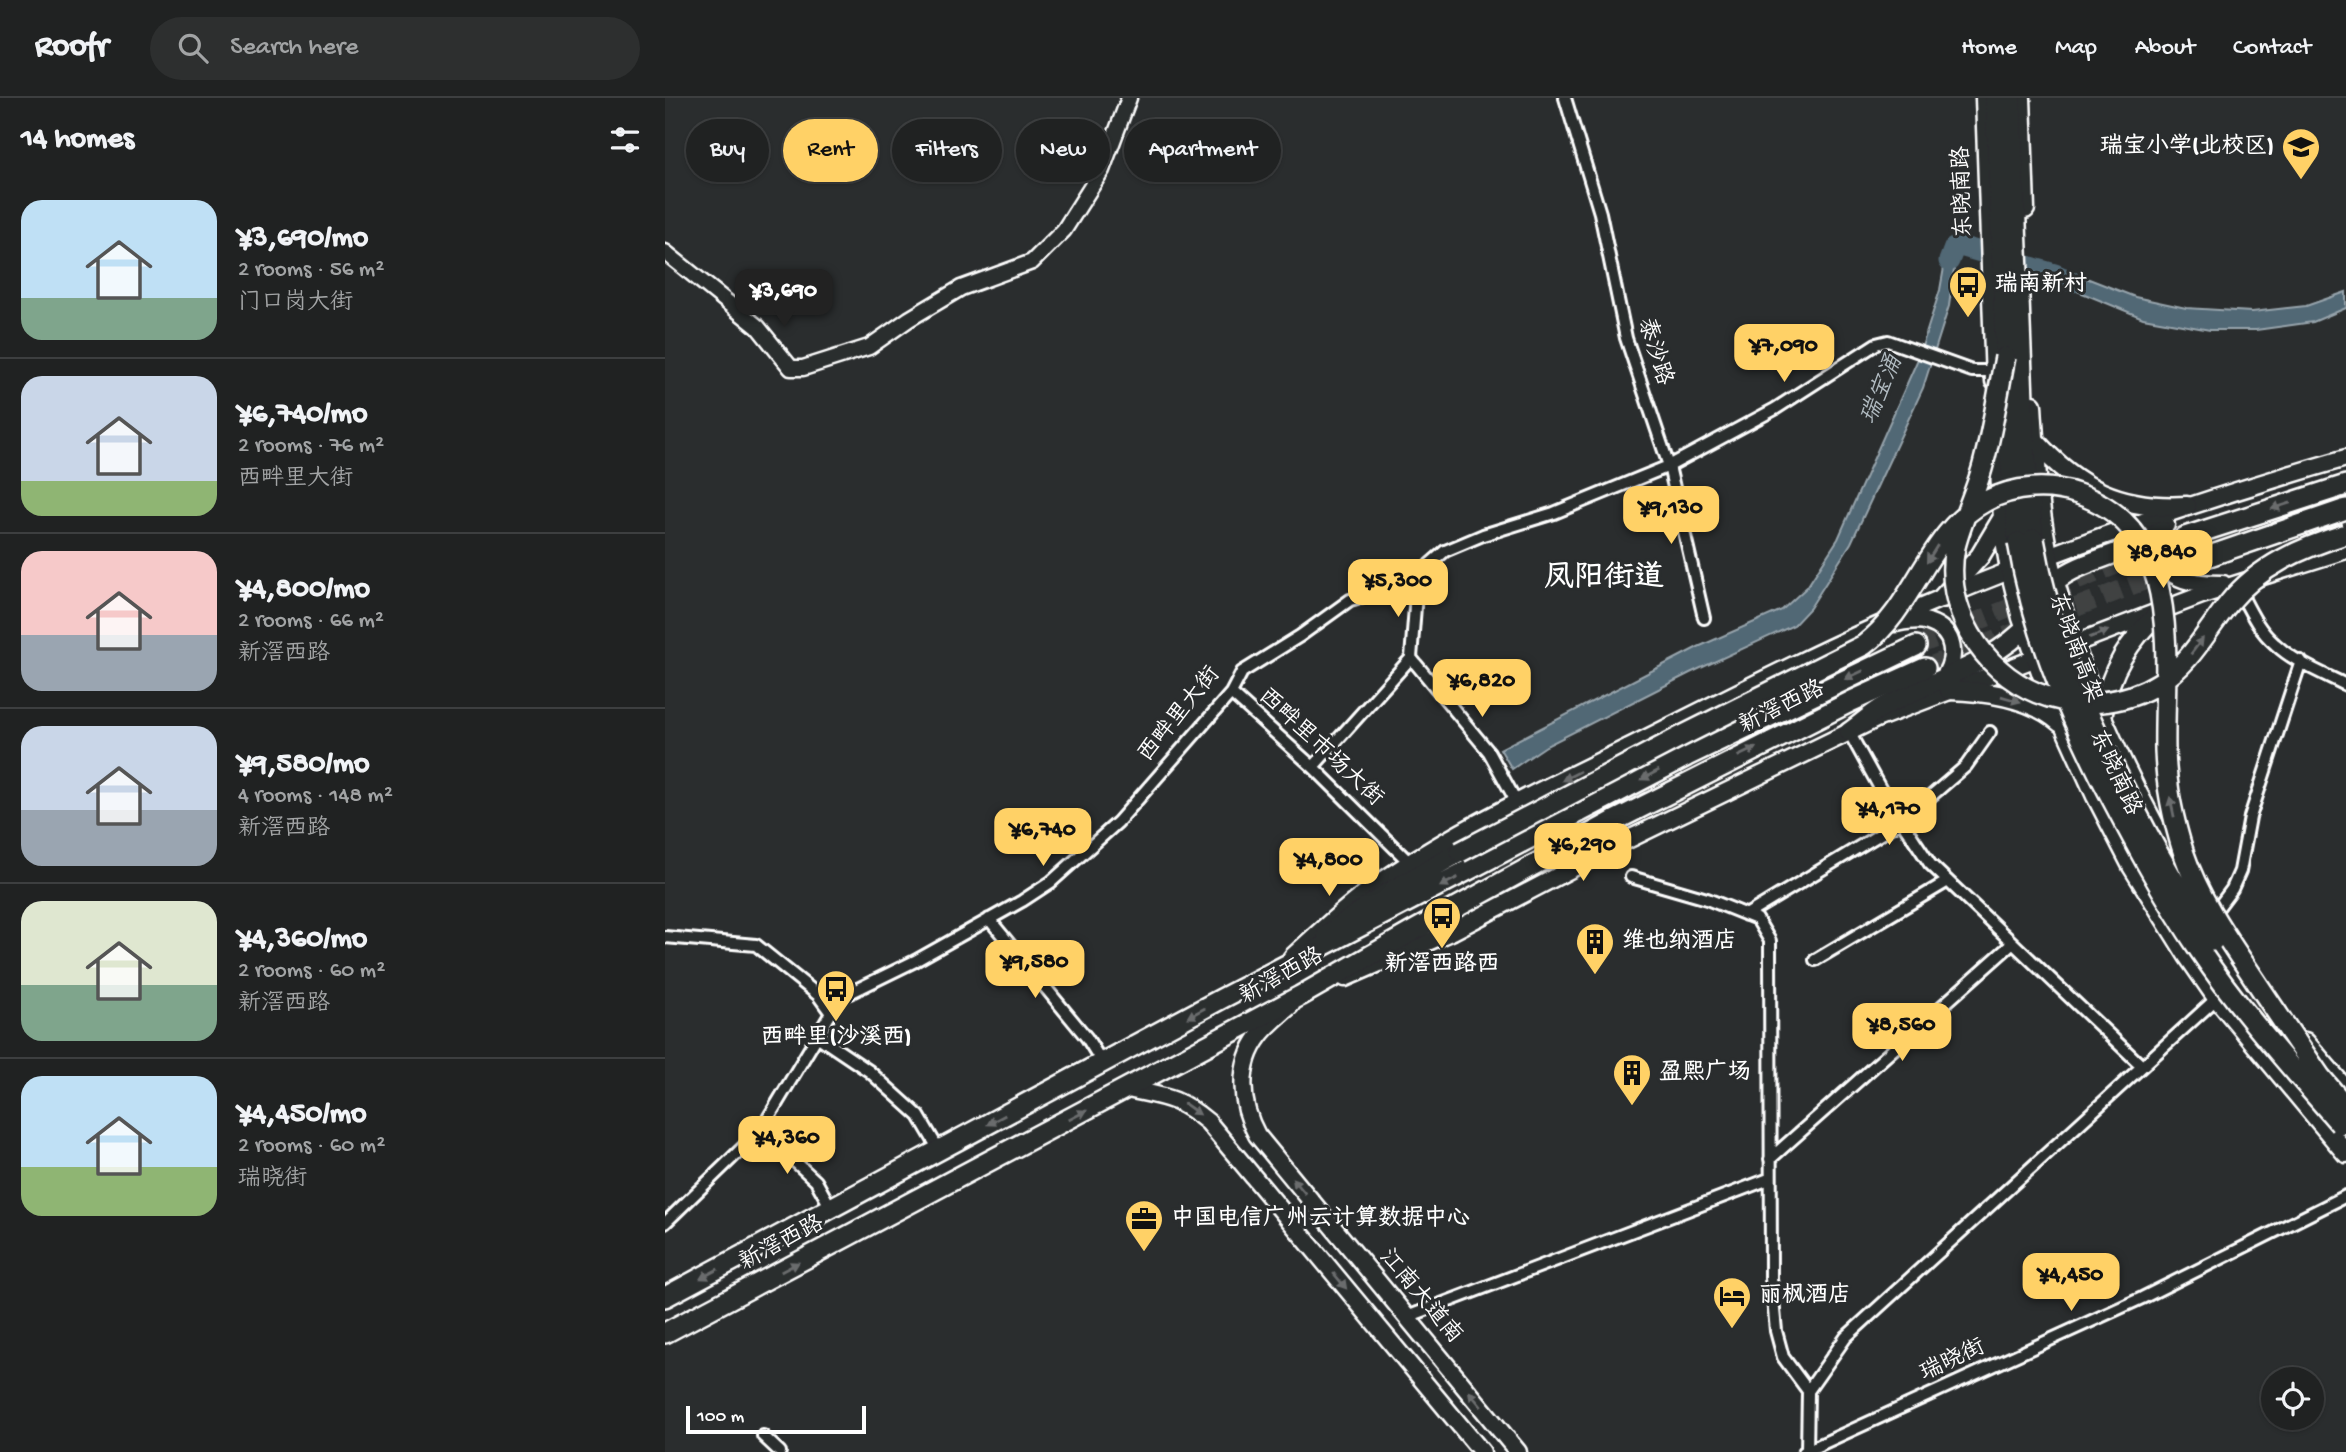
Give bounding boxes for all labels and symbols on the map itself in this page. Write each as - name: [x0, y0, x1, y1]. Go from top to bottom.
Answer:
- school or university icon: 瑞宝小学(北校区): [2280, 126, 2322, 181]
- place label: 瑞宝小学(北校区): [2100, 133, 2274, 161]
- street label: 东晓南路: [1948, 146, 1979, 238]
- bus stop icon: 瑞南新村: [1947, 264, 1989, 319]
- pin: ¥3,690: [727, 270, 841, 329]
- place label: 瑞南新村: [1995, 270, 2087, 299]
- street label: 泰沙路: [1631, 314, 1679, 389]
- pin: ¥7,090: [1727, 324, 1841, 384]
- water label: 瑞宝涌: [1855, 350, 1911, 429]
- pin: ¥9,130: [1614, 486, 1728, 546]
- one-way arrow: [2270, 501, 2291, 512]
- pin: ¥8,840: [2106, 531, 2220, 590]
- one-way arrow: [1926, 545, 1939, 564]
- pin: ¥5,300: [1341, 560, 1455, 619]
- district label: 凤阳街道: [1544, 560, 1664, 597]
- street label: 东晓南高架: [2042, 589, 2108, 707]
- one-way arrow: [2089, 629, 2110, 640]
- one-way arrow: [2190, 637, 2204, 655]
- pin: ¥6,820: [1425, 660, 1539, 719]
- street label: 西畔里大街: [1133, 661, 1227, 768]
- one-way arrow: [1844, 670, 1865, 681]
- street label: 新滘西路: [1734, 675, 1829, 740]
- street label: 西畔里市场大街: [1252, 682, 1389, 813]
- one-way arrow: [2001, 694, 2023, 705]
- street label: 东晓南路: [2082, 725, 2147, 820]
- one-way arrow: [1737, 747, 1757, 758]
- one-way arrow: [1640, 769, 1660, 781]
- one-way arrow: [1561, 770, 1581, 782]
- pin: ¥4,170: [1832, 788, 1946, 847]
- one-way arrow: [2166, 796, 2177, 818]
- pin: ¥6,740: [986, 808, 1100, 868]
- pin: ¥6,290: [1526, 824, 1640, 883]
- pin: ¥4,800: [1272, 838, 1386, 898]
- one-way arrow: [1439, 875, 1459, 887]
- bus stop icon: 新滘西路西: [1421, 895, 1463, 950]
- building icon: 维也纳酒店: [1574, 921, 1616, 976]
- place label: 维也纳酒店: [1622, 928, 1737, 956]
- pin: ¥9,580: [978, 940, 1092, 1000]
- street label: 新滘西路: [1235, 942, 1329, 1011]
- place label: 新滘西路西: [1385, 950, 1500, 979]
- bus stop icon: 西畔里(沙溪西): [815, 968, 857, 1023]
- pin: ¥8,560: [1845, 1004, 1959, 1063]
- one-way arrow: [1186, 1007, 1206, 1019]
- place label: 西畔里(沙溪西): [760, 1024, 912, 1052]
- building icon: 盈熙广场: [1611, 1052, 1653, 1107]
- place label: 盈熙广场: [1659, 1058, 1751, 1087]
- one-way arrow: [1182, 1102, 1201, 1115]
- one-way arrow: [1068, 1109, 1088, 1121]
- one-way arrow: [985, 1114, 1005, 1126]
- pin: ¥4,360: [730, 1116, 844, 1176]
- one-way arrow: [1292, 1178, 1307, 1195]
- office icon: 中国电信广州云计算数据中心: [1123, 1198, 1165, 1253]
- place label: 中国电信广州云计算数据中心: [1171, 1204, 1470, 1233]
- street label: 新滘西路: [735, 1210, 829, 1278]
- street label: 江南大道南: [1373, 1244, 1468, 1350]
- pin: ¥4,450: [2014, 1254, 2128, 1313]
- one-way arrow: [780, 1261, 800, 1273]
- one-way arrow: [698, 1267, 718, 1279]
- one-way arrow: [1333, 1271, 1348, 1289]
- hotel icon: 丽枫酒店: [1711, 1275, 1753, 1330]
- place label: 丽枫酒店: [1759, 1282, 1851, 1310]
- street label: 瑞晓街: [1916, 1333, 1990, 1388]
- one-way arrow: [1468, 1391, 1483, 1408]
- scale bar: [686, 1403, 866, 1435]

